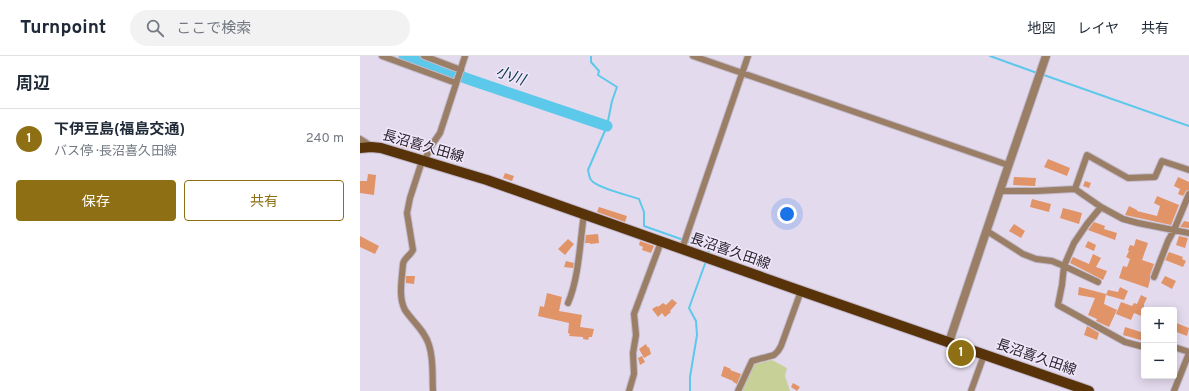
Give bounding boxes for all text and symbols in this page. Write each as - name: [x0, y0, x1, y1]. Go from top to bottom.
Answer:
- search box: [130, 10, 410, 46]
- text: Turnpoint: [20, 16, 106, 40]
- icon: search: [144, 17, 166, 39]
- text: ここで検索: [176, 20, 251, 39]
- text: 地図: [1027, 21, 1055, 38]
- text: レイヤ: [1077, 21, 1119, 38]
- text: 共有: [1141, 21, 1169, 38]
- water label: 小川: [493, 63, 529, 92]
- text: 周辺: [16, 74, 50, 96]
- text: 下伊豆島(福島交通): [54, 121, 185, 140]
- street label: 長沼喜久田線: [380, 127, 466, 167]
- text: 1: [26, 131, 32, 147]
- text: 240 m: [306, 131, 344, 147]
- text: バス停 · 長沼喜久田線: [54, 144, 177, 160]
- button: 保存: [16, 180, 176, 221]
- button: 共有: [184, 180, 344, 221]
- your location: [777, 204, 797, 224]
- street label: 長沼喜久田線: [688, 230, 772, 274]
- map controls: [1141, 307, 1177, 379]
- button: +: [1141, 307, 1177, 343]
- street label: 長沼喜久田線: [994, 336, 1078, 380]
- pin: 1: [948, 338, 974, 368]
- button: −: [1141, 343, 1177, 379]

